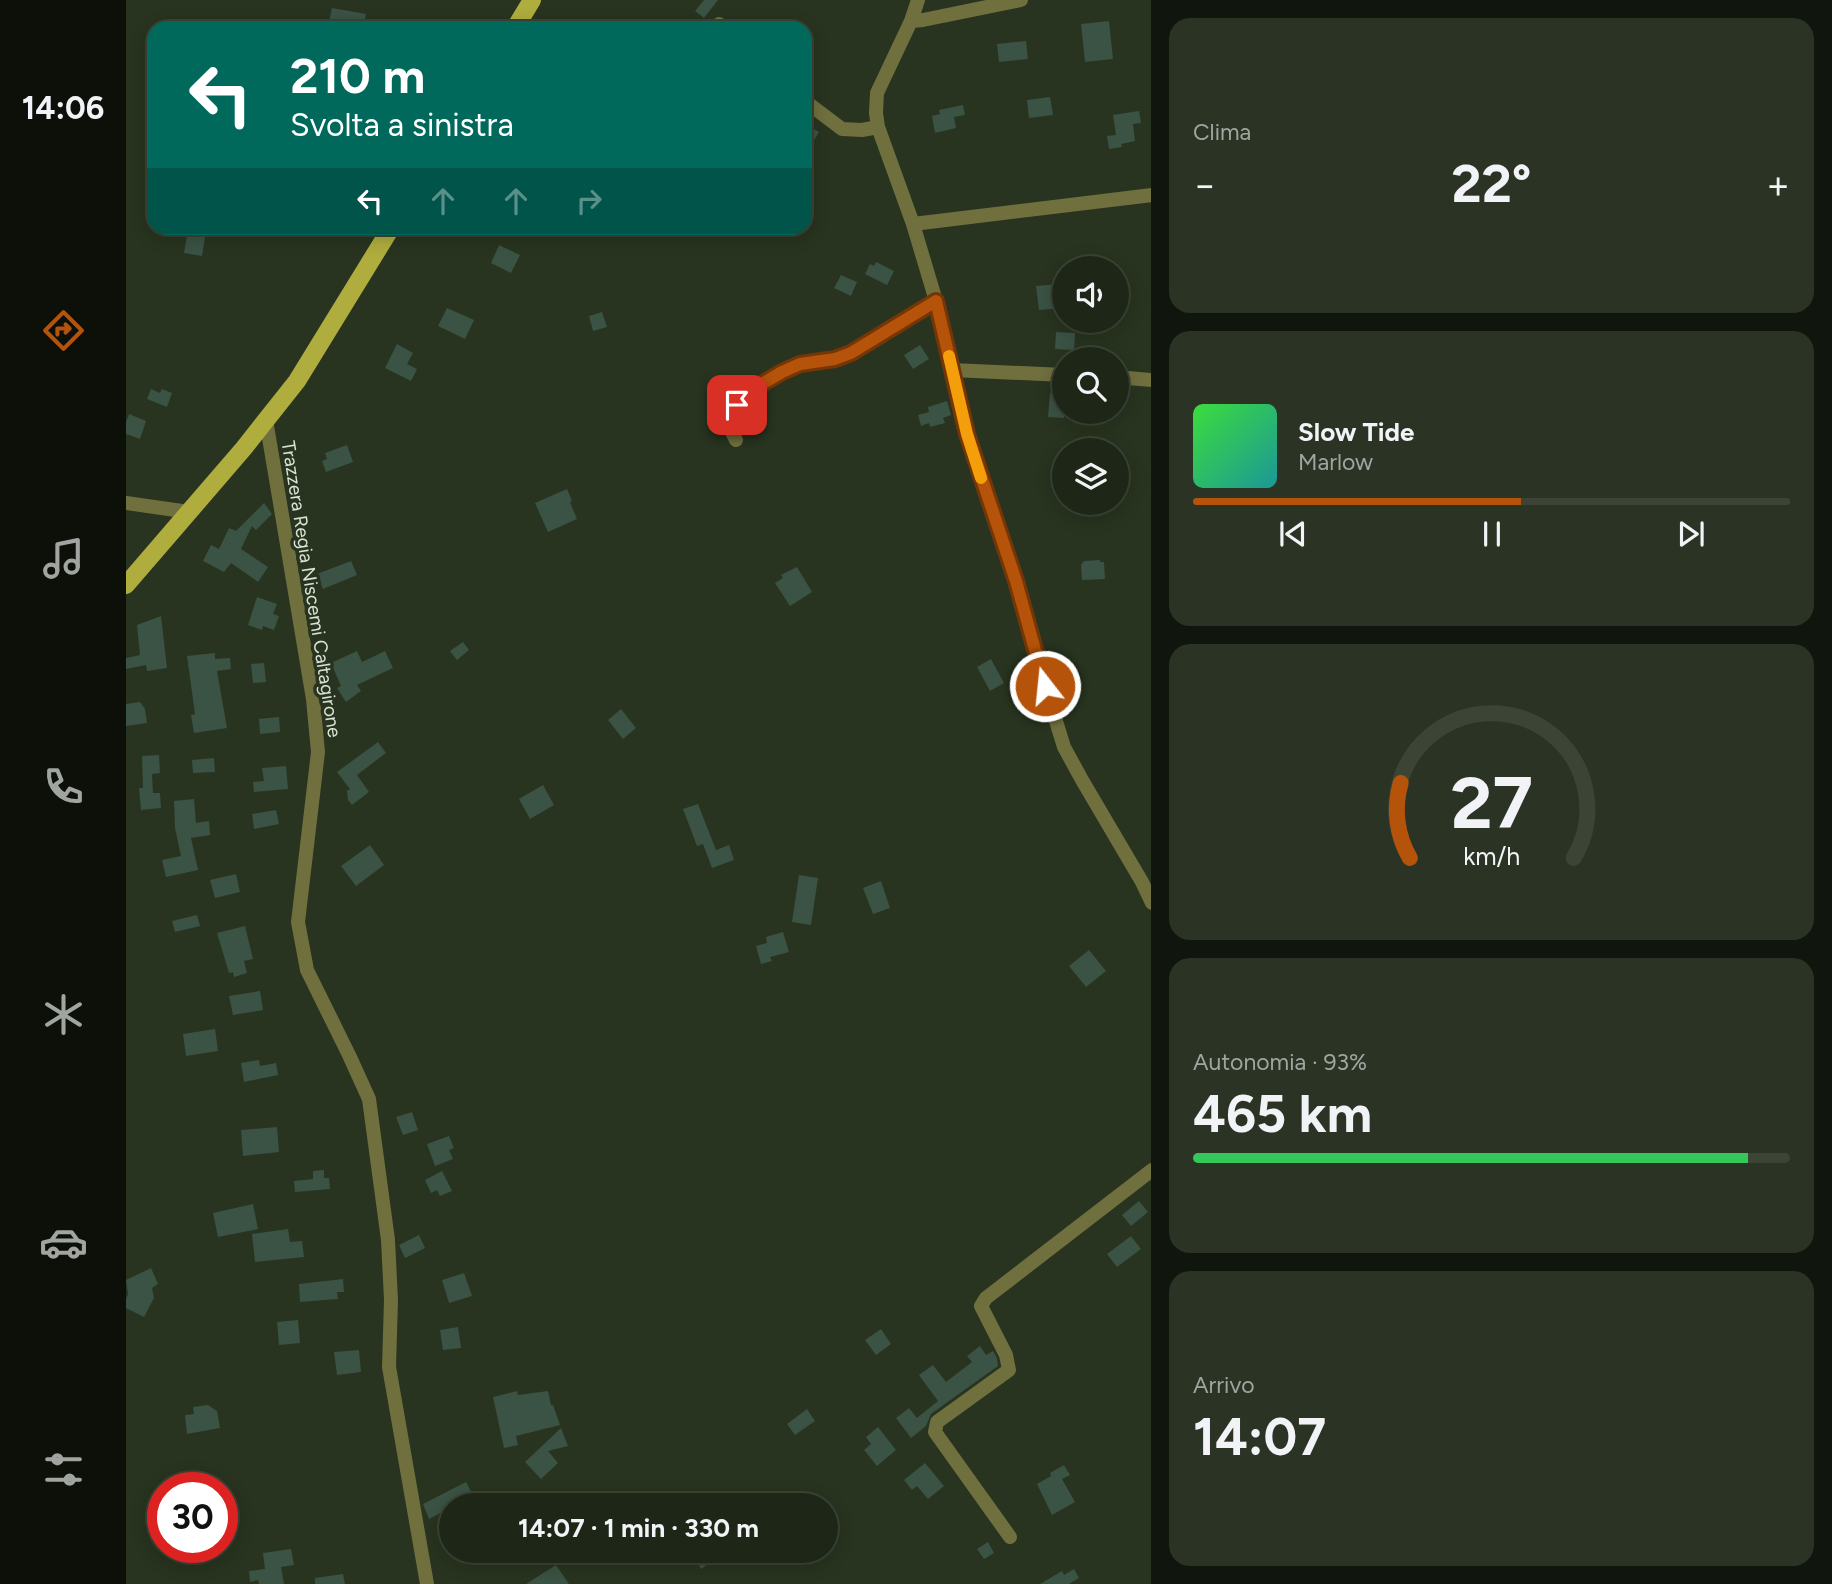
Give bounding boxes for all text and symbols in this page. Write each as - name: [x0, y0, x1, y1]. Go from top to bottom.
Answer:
- text: 210 m: [290, 46, 425, 105]
- icon: left: [175, 49, 266, 140]
- text: 14:06: [22, 89, 104, 127]
- text: Svolta a sinistra: [290, 106, 514, 144]
- text: Clima: [1193, 118, 1251, 146]
- text: 22°: [1452, 153, 1531, 215]
- text: −: [1193, 162, 1217, 208]
- text: +: [1766, 162, 1790, 208]
- icon: left: [351, 182, 389, 220]
- icon: ahead: [424, 182, 462, 220]
- icon: ahead: [497, 182, 535, 220]
- icon: right: [570, 182, 608, 220]
- map controls: [1052, 256, 1129, 515]
- button: sound: [1052, 256, 1129, 333]
- icon: directions: [39, 306, 88, 355]
- button: search: [1052, 347, 1129, 424]
- pin: [707, 375, 767, 435]
- icon: arrive: [718, 386, 756, 424]
- text: Slow Tide: [1298, 416, 1414, 448]
- button: layers: [1052, 438, 1129, 515]
- street label: Trazzera Regia Niscemi Caltagirone: [277, 439, 346, 739]
- text: Marlow: [1298, 448, 1373, 476]
- icon: previous: [1274, 515, 1312, 553]
- icon: pause: [1473, 515, 1511, 553]
- icon: next: [1672, 515, 1710, 553]
- icon: music: [39, 534, 88, 583]
- position arrow: [1008, 649, 1082, 723]
- text: 27: [1450, 759, 1533, 846]
- icon: phone: [39, 762, 88, 811]
- text: km/h: [1463, 841, 1520, 871]
- icon: climate: [39, 990, 88, 1039]
- text: Autonomia · 93%: [1193, 1048, 1367, 1076]
- text: 465 km: [1193, 1083, 1372, 1145]
- icon: car: [39, 1218, 88, 1267]
- text: Arrivo: [1193, 1371, 1255, 1399]
- text: 14:07: [1193, 1406, 1326, 1468]
- icon: filters: [39, 1445, 88, 1494]
- speed limit sign: 30: [147, 1472, 238, 1563]
- text: 14:07 · 1 min · 330 m: [518, 1512, 759, 1544]

